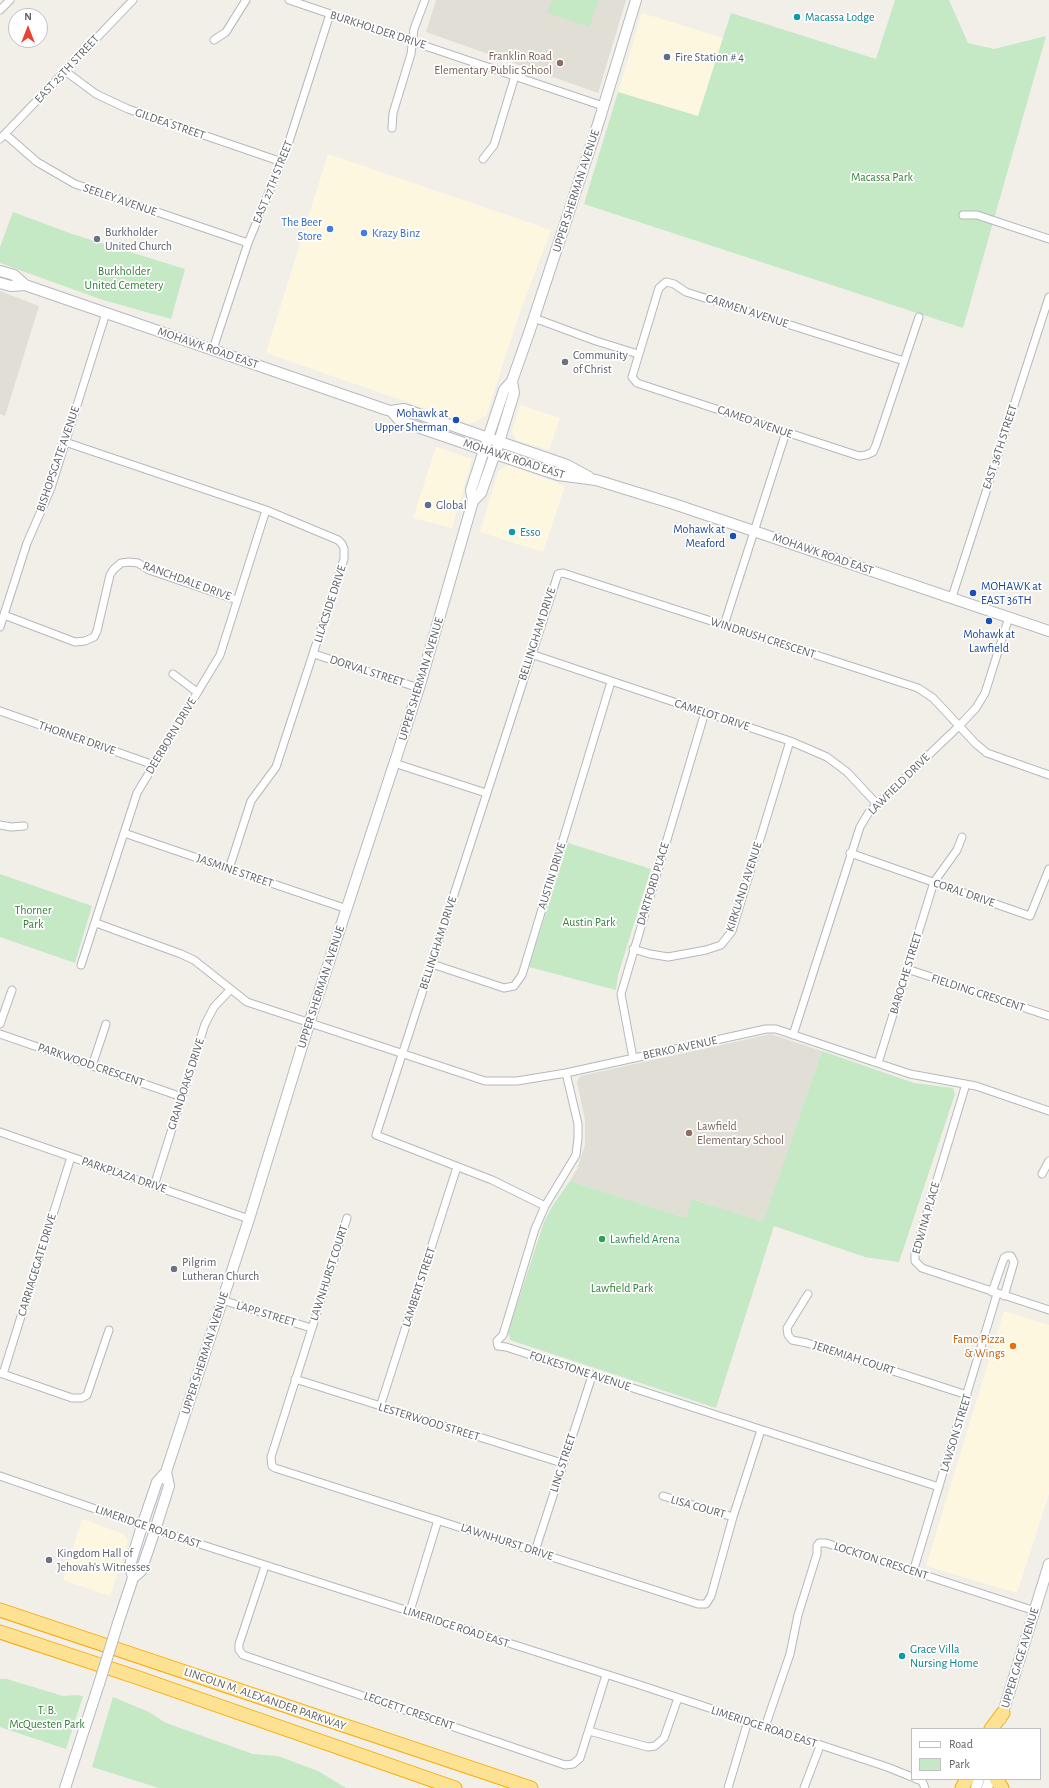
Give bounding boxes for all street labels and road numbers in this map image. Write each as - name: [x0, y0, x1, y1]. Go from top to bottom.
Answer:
- street label: BURKHOLDER DRIVE: [328, 8, 428, 52]
- street label: EAST 25TH STREET: [32, 32, 102, 106]
- street label: GILDEA STREET: [133, 105, 207, 143]
- street label: UPPER SHERMAN AVENUE: [549, 128, 603, 254]
- street label: EAST 27TH STREET: [250, 138, 296, 226]
- street label: SEELEY AVENUE: [81, 181, 159, 219]
- street label: CARMEN AVENUE: [704, 291, 790, 331]
- street label: MOHAWK ROAD EAST: [156, 324, 260, 372]
- street label: CAMEO AVENUE: [716, 402, 794, 442]
- street label: EAST 36TH STREET: [980, 403, 1020, 491]
- street label: BISHOPSGATE AVENUE: [33, 404, 83, 514]
- street label: MOHAWK ROAD EAST: [461, 436, 567, 482]
- street label: MOHAWK ROAD EAST: [771, 530, 875, 578]
- street label: RANCHDALE DRIVE: [141, 558, 233, 604]
- street label: LILACSIDE DRIVE: [311, 563, 349, 645]
- street label: BELLINGHAM DRIVE: [515, 586, 559, 682]
- street label: WINDRUSH CRESCENT: [708, 614, 818, 662]
- street label: UPPER SHERMAN AVENUE: [395, 616, 447, 742]
- street label: DORVAL STREET: [328, 652, 406, 690]
- street label: DEERBORN DRIVE: [142, 695, 200, 777]
- street label: CAMELOT DRIVE: [673, 696, 751, 734]
- street label: THORNER DRIVE: [36, 718, 118, 758]
- street label: LAWFIELD DRIVE: [865, 750, 933, 818]
- street label: KIRKLAND AVENUE: [723, 840, 765, 934]
- street label: AUSTIN DRIVE: [535, 841, 569, 911]
- street label: DARTFORD PLACE: [634, 841, 672, 927]
- street label: JASMINE STREET: [195, 851, 275, 891]
- street label: CORAL DRIVE: [931, 876, 997, 910]
- street label: BELLINGHAM DRIVE: [416, 895, 460, 991]
- street label: UPPER SHERMAN AVENUE: [294, 924, 348, 1050]
- street label: BAROCHE STREET: [887, 930, 925, 1016]
- street label: FIELDING CRESCENT: [929, 971, 1027, 1015]
- street label: BERKO AVENUE: [642, 1033, 718, 1063]
- street label: GRANDOAKS DRIVE: [164, 1036, 208, 1132]
- street label: PARKWOOD CRESCENT: [36, 1040, 146, 1090]
- street label: PARKPLAZA DRIVE: [79, 1154, 169, 1196]
- street label: EDWINA PLACE: [909, 1180, 943, 1256]
- street label: CARRIAGEGATE DRIVE: [15, 1212, 59, 1318]
- street label: LAWNHURST COURT: [307, 1223, 351, 1323]
- street label: LAMBERT STREET: [399, 1245, 439, 1329]
- street label: UPPER SHERMAN AVENUE: [178, 1290, 232, 1416]
- street label: LAPP STREET: [234, 1298, 298, 1330]
- street label: JEREMIAH COURT: [811, 1338, 897, 1378]
- street label: FOLKESTONE AVENUE: [528, 1348, 632, 1394]
- street label: LAWSON STREET: [937, 1392, 975, 1474]
- street label: LESTERWOOD STREET: [377, 1400, 481, 1444]
- street label: LING STREET: [547, 1432, 579, 1494]
- street label: LISA COURT: [669, 1492, 727, 1522]
- street label: LIMERIDGE ROAD EAST: [93, 1502, 203, 1552]
- street label: LAWNHURST DRIVE: [459, 1520, 555, 1564]
- street label: LOCKTON CRESCENT: [832, 1539, 930, 1583]
- street label: LIMERIDGE ROAD EAST: [401, 1603, 511, 1651]
- street label: UPPER GAGE AVENUE: [998, 1606, 1042, 1710]
- street label: LINCOLN M. ALEXANDER PARKWAY: [182, 1664, 348, 1734]
- street label: LEGGETT CRESCENT: [362, 1689, 456, 1733]
- street label: LIMERIDGE ROAD EAST: [709, 1703, 819, 1751]

